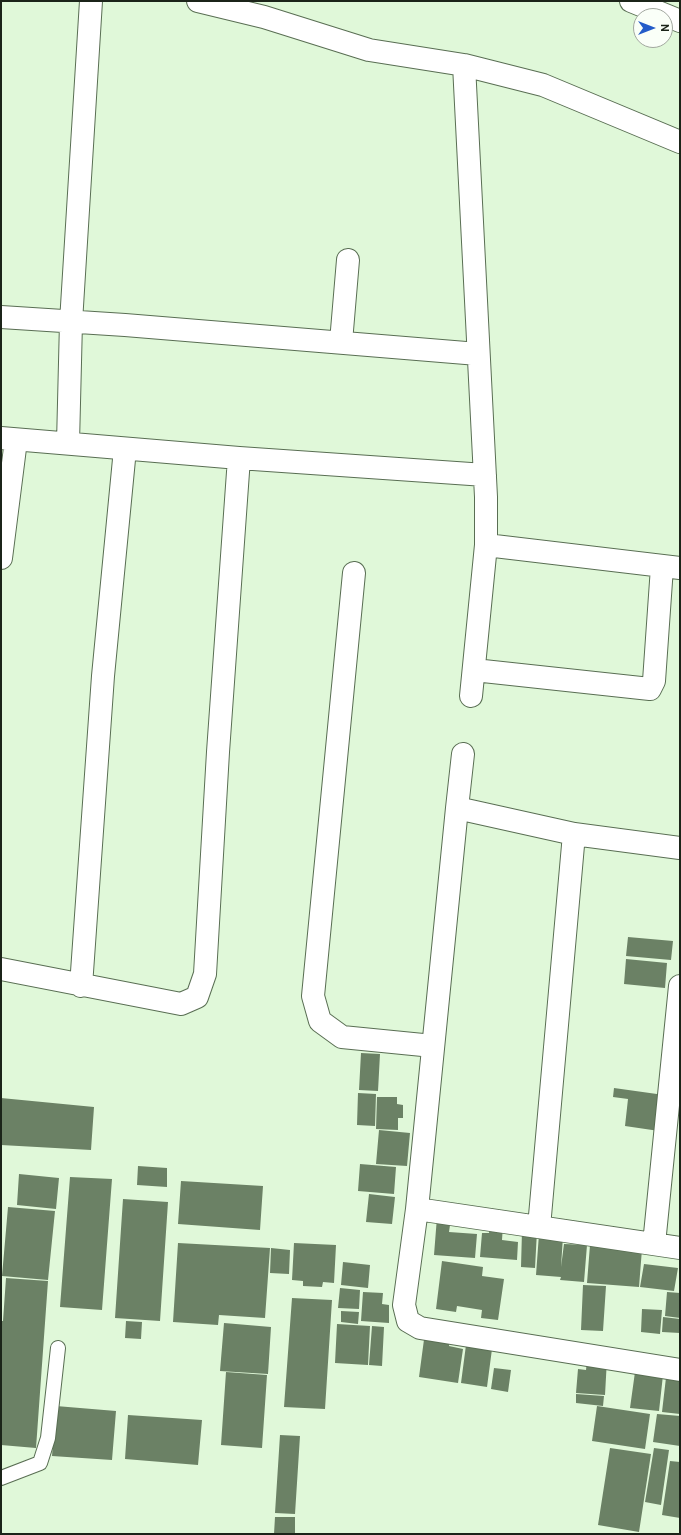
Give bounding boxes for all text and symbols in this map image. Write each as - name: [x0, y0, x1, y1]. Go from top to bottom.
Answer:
- north arrow: [633, 8, 673, 48]
- text: N: [658, 24, 671, 32]

